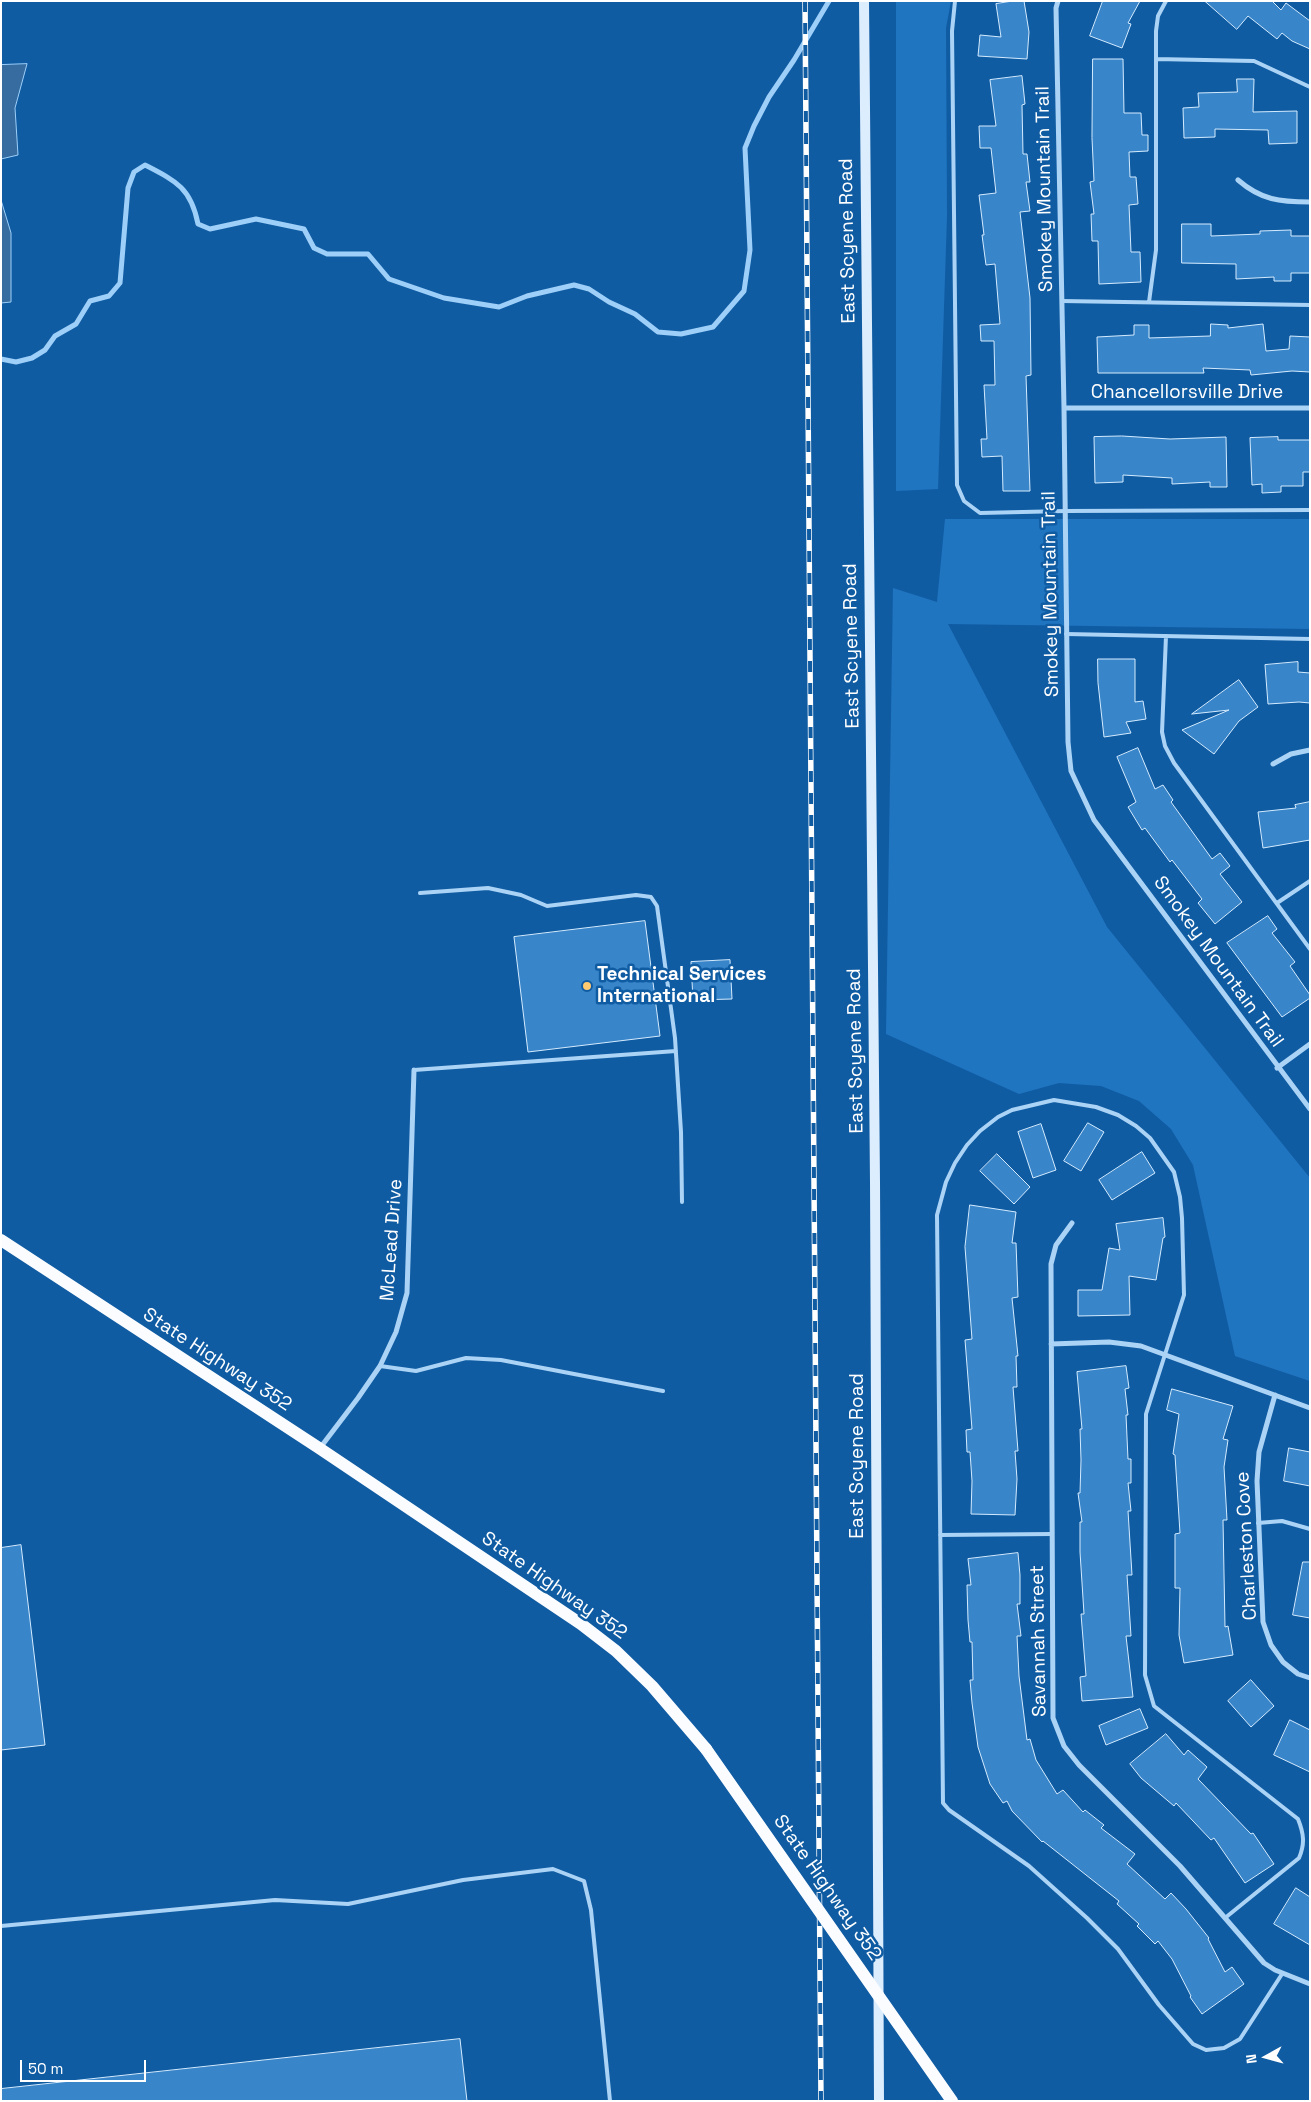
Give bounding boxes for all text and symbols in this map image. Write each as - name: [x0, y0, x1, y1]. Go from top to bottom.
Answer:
- street label: Smokey Mountain Trail: [1032, 86, 1058, 292]
- street label: East Scyene Road: [835, 158, 861, 324]
- street label: Chancellorsville Drive: [1091, 382, 1283, 404]
- street label: Smokey Mountain Trail: [1038, 491, 1064, 697]
- street label: East Scyene Road: [839, 563, 865, 729]
- street label: Smokey Mountain Trail: [1148, 872, 1288, 1052]
- place label: Technical Services International: [597, 964, 766, 1008]
- street label: East Scyene Road: [843, 968, 869, 1134]
- marker: Technical Services International: [581, 980, 593, 992]
- street label: McLead Drive: [376, 1178, 408, 1302]
- street label: State Highway 352: [138, 1303, 296, 1417]
- street label: East Scyene Road: [847, 1373, 869, 1539]
- street label: Charleston Cove: [1232, 1471, 1262, 1621]
- street label: State Highway 352: [477, 1527, 631, 1645]
- street label: Savannah Street: [1026, 1565, 1052, 1717]
- street label: State Highway 352: [768, 1811, 886, 1965]
- north arrow: [1241, 2032, 1291, 2082]
- scale bar: [22, 2050, 149, 2082]
- text: N: [1242, 2053, 1261, 2065]
- text: 50 m: [28, 2059, 63, 2078]

